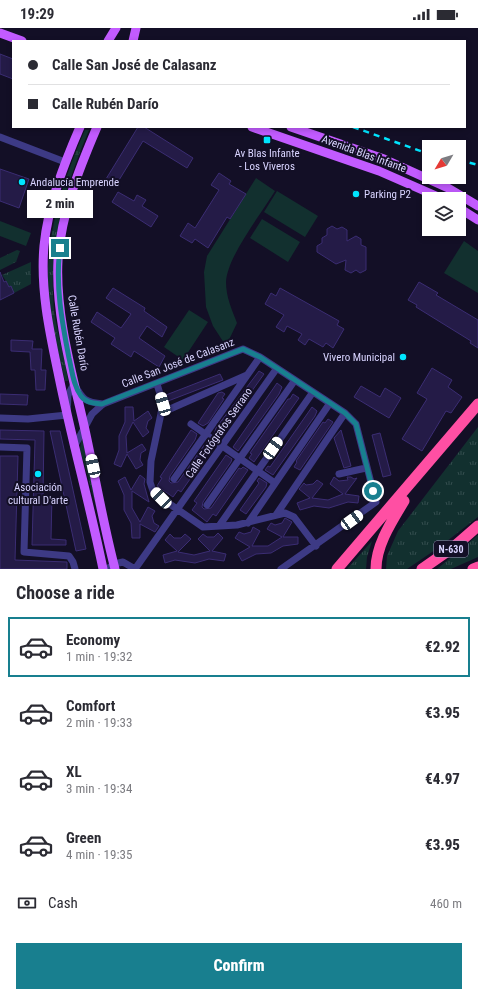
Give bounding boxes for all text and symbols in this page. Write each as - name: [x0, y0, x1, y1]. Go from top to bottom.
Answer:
- text: 19:29: [20, 5, 54, 23]
- text: Calle San José de Calasanz: [52, 56, 217, 74]
- text: Calle Rubén Darío: [52, 95, 159, 113]
- street label: Avenida Blas Infante: [320, 133, 408, 175]
- marker: Av Blas Infante - Los Viveros: [262, 135, 272, 145]
- north arrow: [422, 140, 466, 184]
- map controls: [422, 140, 466, 236]
- place label: Av Blas Infante - Los Viveros: [234, 147, 300, 173]
- place label: Andalucía Emprende: [30, 176, 119, 189]
- marker: Andalucía Emprende: [17, 177, 27, 187]
- place label: Parking P2: [364, 188, 411, 201]
- marker: Parking P2: [351, 189, 361, 199]
- callout: 2 min: [27, 190, 93, 218]
- button: layers: [422, 192, 466, 236]
- text: 2 min: [46, 196, 74, 211]
- route end: [51, 239, 69, 257]
- street label: Calle Rubén Darío: [65, 294, 91, 372]
- street label: Calle San José de Calasanz: [120, 335, 236, 390]
- place label: Vivero Municipal: [323, 351, 395, 364]
- marker: Vivero Municipal: [398, 352, 408, 362]
- street label: Calle Fotógrafos Serrano: [183, 385, 255, 481]
- car: [154, 391, 172, 417]
- car: [261, 435, 285, 461]
- car: [85, 453, 101, 479]
- marker: Asociación cultural D'arte: [33, 469, 43, 479]
- place label: Asociación cultural D'arte: [8, 481, 68, 507]
- route start: [364, 482, 382, 500]
- car: [148, 485, 174, 511]
- car: [339, 508, 365, 532]
- road number: N-630: [434, 541, 468, 557]
- text: Choose a ride: [16, 582, 115, 603]
- icon: car: [18, 629, 54, 665]
- text: Economy: [66, 631, 120, 649]
- text: €2.92: [425, 638, 460, 656]
- text: 1 min · 19:32: [66, 649, 132, 664]
- icon: car: [18, 695, 54, 731]
- text: Comfort: [66, 697, 115, 715]
- text: €3.95: [425, 704, 460, 722]
- text: 2 min · 19:33: [66, 715, 132, 730]
- icon: car: [18, 761, 54, 797]
- text: XL: [66, 763, 82, 781]
- text: €4.97: [425, 770, 460, 788]
- text: 3 min · 19:34: [66, 781, 132, 796]
- icon: car: [18, 827, 54, 863]
- text: Green: [66, 829, 101, 847]
- text: €3.95: [425, 836, 460, 854]
- text: 4 min · 19:35: [66, 847, 132, 862]
- icon: cash: [16, 892, 38, 914]
- text: Cash: [48, 894, 78, 912]
- text: 460 m: [430, 896, 462, 911]
- button: Confirm: [16, 943, 462, 989]

